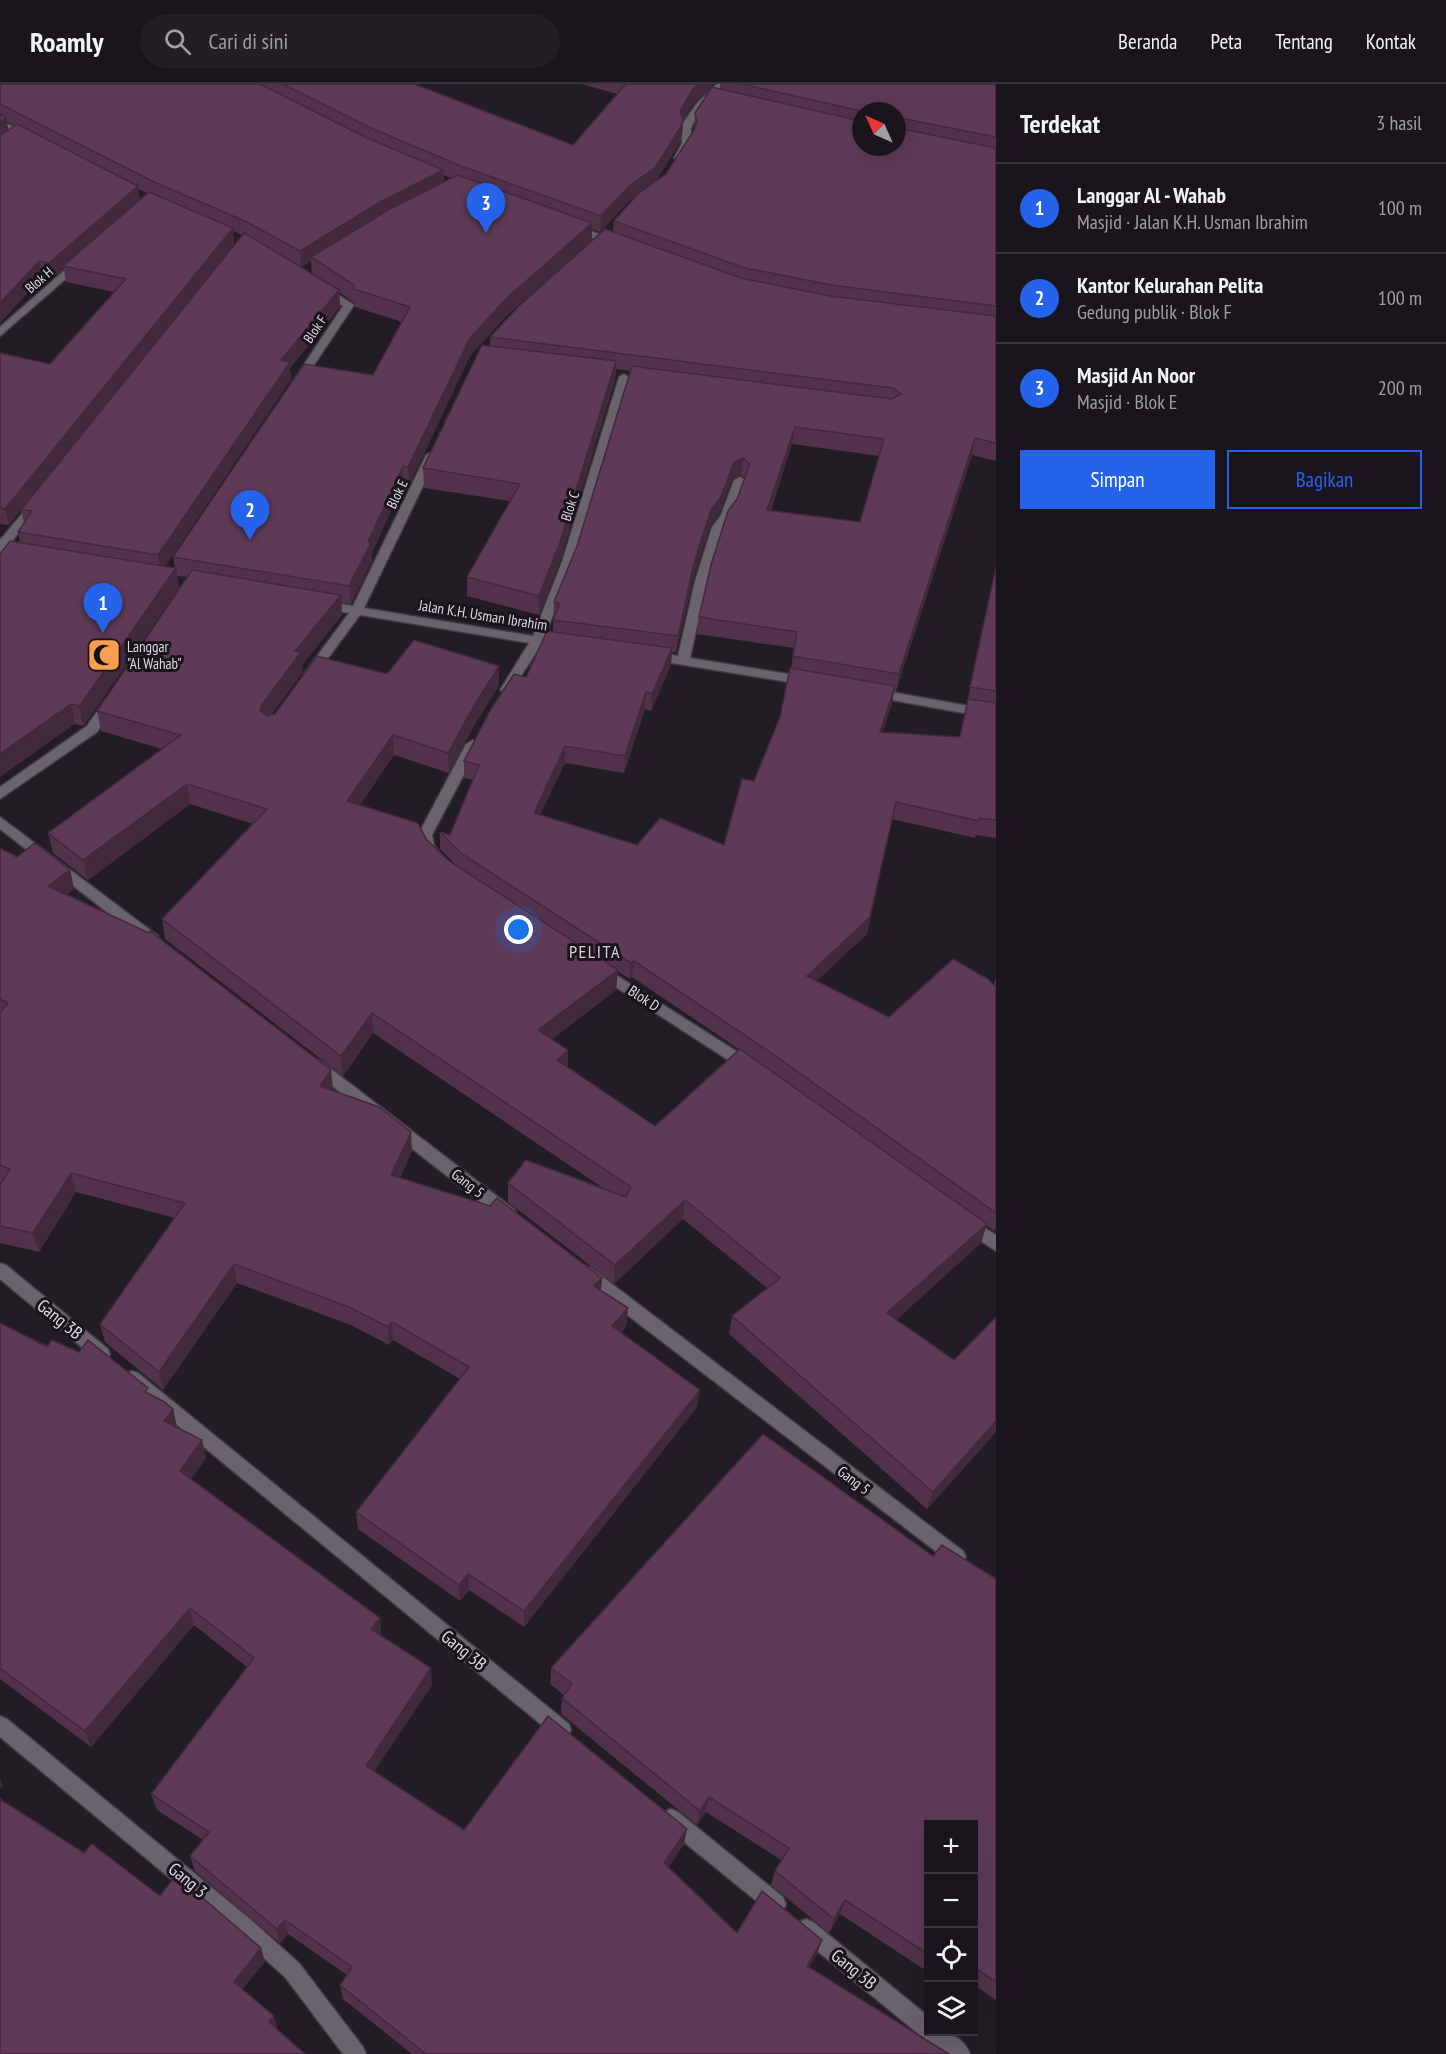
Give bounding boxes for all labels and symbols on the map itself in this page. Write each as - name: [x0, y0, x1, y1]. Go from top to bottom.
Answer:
- north arrow: [852, 102, 906, 156]
- pin: 3: [466, 184, 506, 233]
- street label: Blok H: [21, 263, 57, 297]
- street label: Blok F: [299, 311, 331, 346]
- street label: Blok E: [382, 477, 412, 511]
- street label: Blok C: [557, 488, 583, 523]
- pin: 2: [230, 490, 270, 540]
- pin: 1: [84, 584, 122, 633]
- street label: Jalan K.H. Usman Ibrahim: [416, 595, 549, 635]
- mosque icon: Langgar "Al Wahab": [86, 637, 122, 673]
- place label: Langgar "Al Wahab": [127, 637, 182, 673]
- your location: [504, 915, 533, 944]
- district label: PELITA: [569, 940, 621, 963]
- street label: Blok D: [625, 981, 663, 1015]
- street label: Gang 5: [448, 1164, 488, 1202]
- street label: Gang 3B: [33, 1294, 87, 1344]
- street label: Gang 5: [834, 1461, 874, 1499]
- street label: Gang 3B: [437, 1625, 491, 1675]
- street label: Gang 3: [164, 1857, 212, 1903]
- street label: Gang 3B: [827, 1944, 881, 1994]

